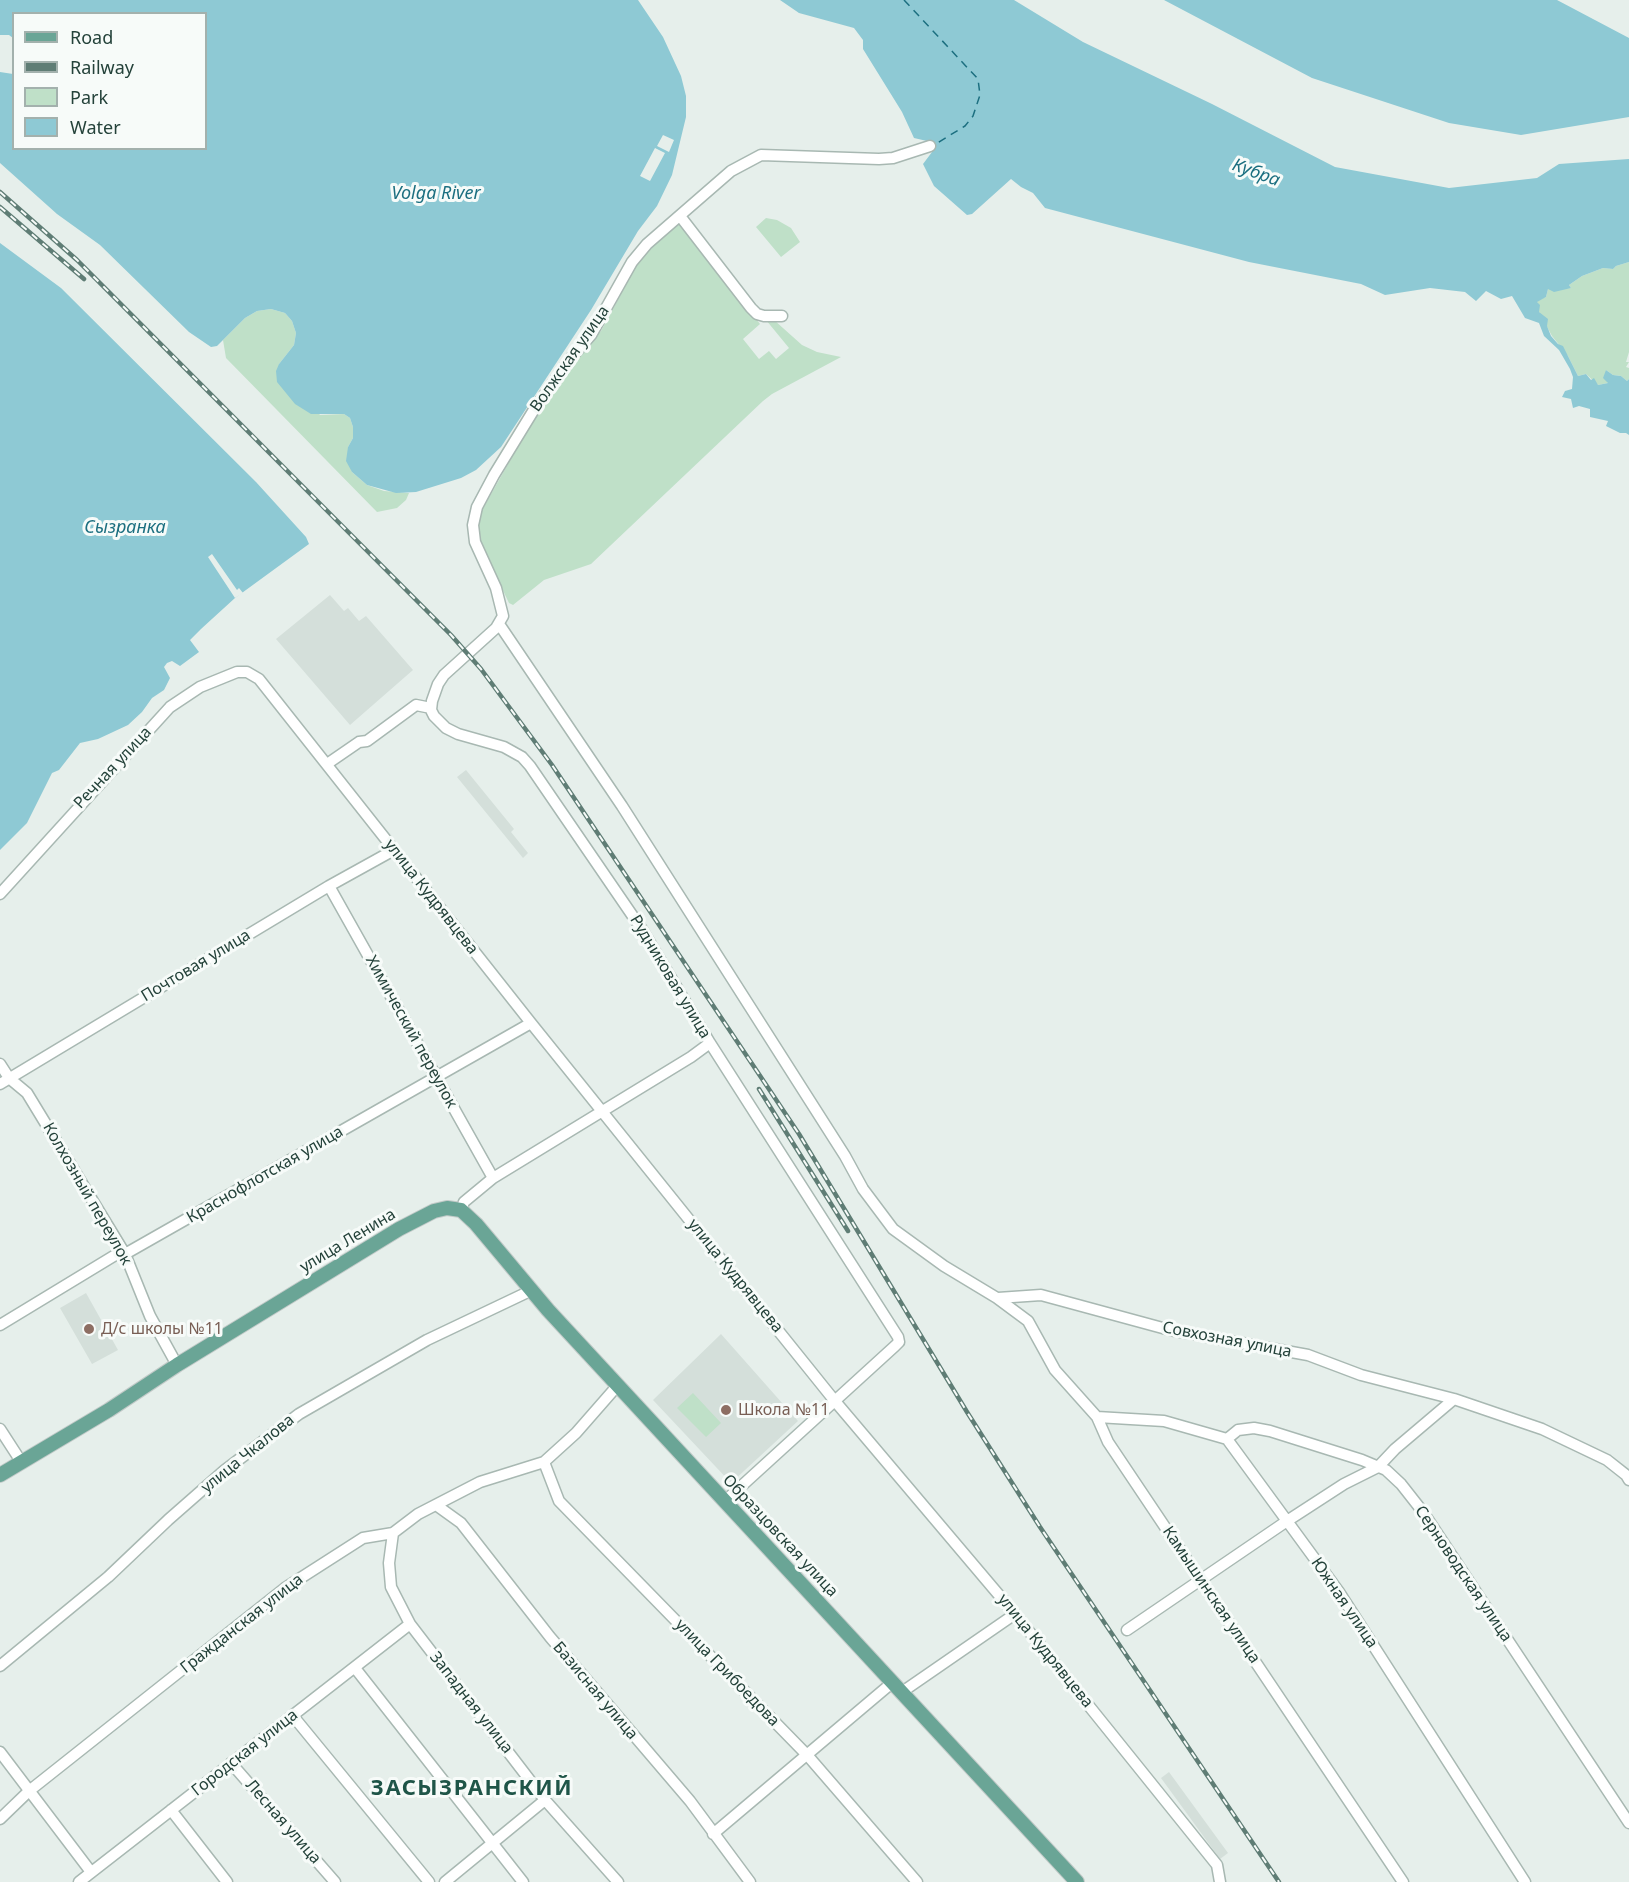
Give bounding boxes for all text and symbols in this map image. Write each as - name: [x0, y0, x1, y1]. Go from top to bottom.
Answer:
- legend: [12, 12, 207, 150]
- text: Road: [70, 25, 113, 49]
- text: Railway: [70, 55, 134, 79]
- text: Park: [70, 85, 108, 109]
- text: Water: [70, 115, 121, 139]
- water label: Кубра: [1229, 154, 1283, 192]
- water label: Volga River: [391, 183, 481, 205]
- street label: Волжская улица: [526, 302, 614, 416]
- water label: Сызранка: [84, 517, 166, 539]
- street label: Речная улица: [70, 723, 156, 813]
- street label: улица Кудрявцева: [380, 836, 482, 958]
- street label: Рудниковая улица: [626, 912, 714, 1042]
- street label: Почтовая улица: [138, 926, 254, 1006]
- street label: Химический переулок: [361, 952, 461, 1112]
- street label: Колхозный переулок: [38, 1119, 136, 1269]
- street label: Краснофлотская улица: [183, 1122, 347, 1228]
- street label: улица Ленина: [297, 1205, 399, 1277]
- street label: улица Кудрявцева: [683, 1215, 787, 1337]
- street label: Совхозная улица: [1161, 1318, 1293, 1362]
- place label: Д/с школы №11: [101, 1319, 223, 1339]
- marker: Д/с школы №11: [82, 1322, 96, 1336]
- place label: Школа №11: [738, 1400, 829, 1420]
- marker: Школа №11: [719, 1403, 733, 1417]
- street label: улица Чкалова: [198, 1411, 298, 1497]
- street label: Образцовская улица: [718, 1471, 842, 1601]
- street label: Серноводская улица: [1410, 1502, 1516, 1646]
- street label: Камышинская улица: [1158, 1523, 1264, 1667]
- street label: Южная улица: [1307, 1554, 1381, 1652]
- street label: Гражданская улица: [177, 1570, 307, 1678]
- street label: улица Кудрявцева: [993, 1590, 1097, 1712]
- street label: улица Грибоедова: [671, 1615, 783, 1731]
- street label: Базисная улица: [548, 1638, 642, 1744]
- street label: Западная улица: [425, 1648, 517, 1758]
- street label: Городская улица: [188, 1706, 302, 1800]
- street label: Лесная улица: [241, 1776, 325, 1868]
- district label: ЗАСЫЗРАНСКИЙ: [371, 1776, 573, 1802]

